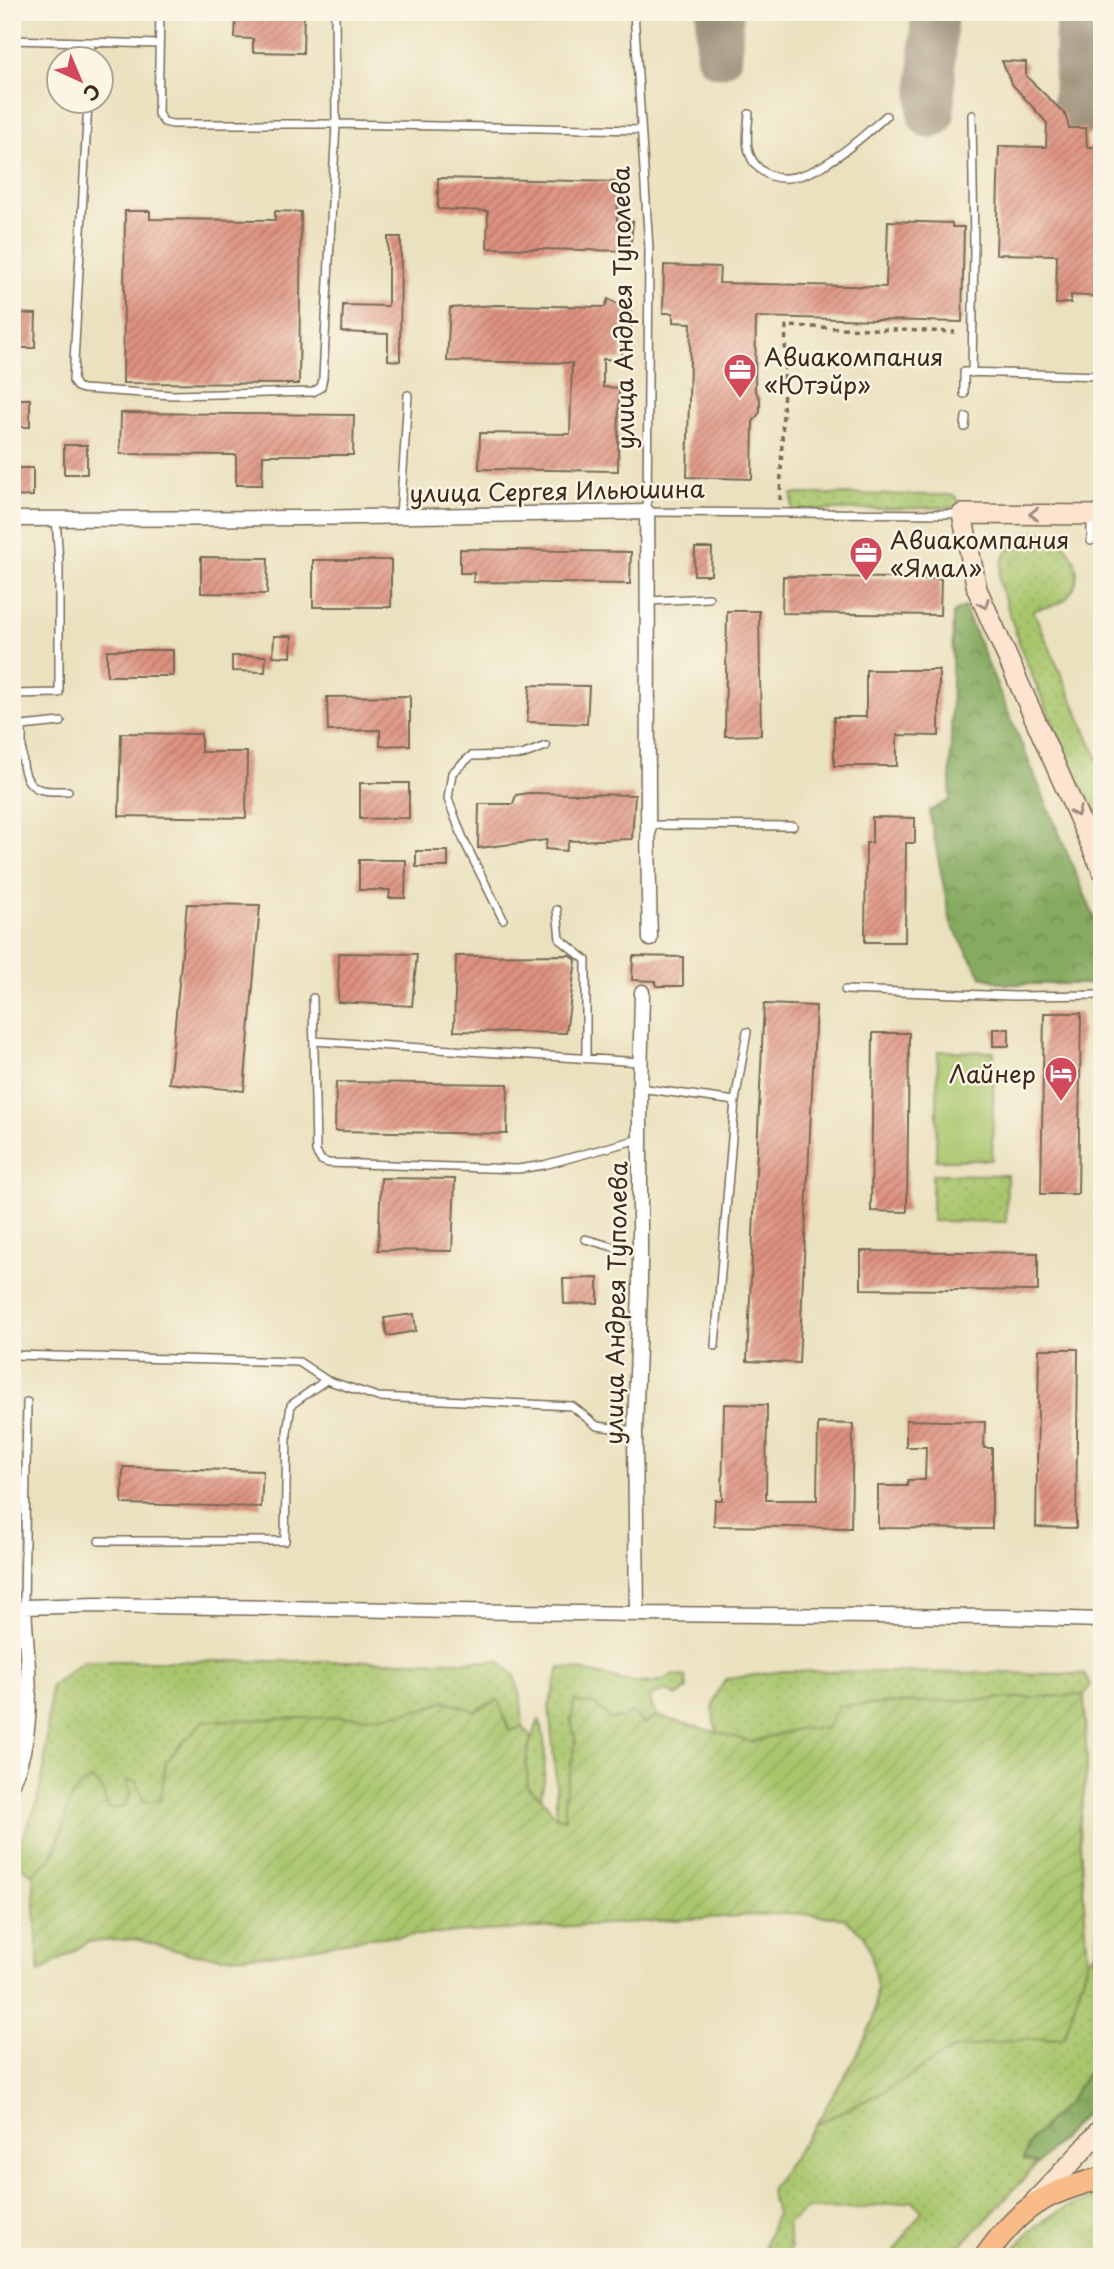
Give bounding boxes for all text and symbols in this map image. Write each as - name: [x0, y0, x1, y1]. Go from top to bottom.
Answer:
- north arrow: [46, 46, 116, 116]
- text: С: [78, 78, 107, 108]
- street label: улица Андрея Туполева: [602, 166, 642, 450]
- place label: Авиакомпания «Ютэйр»: [764, 338, 944, 402]
- office icon: Авиакомпания «Ютэйр»: [721, 351, 759, 400]
- street label: улица Сергея Ильюшина: [409, 469, 705, 511]
- one-way arrow: [1028, 506, 1038, 522]
- place label: Авиакомпания «Ямал»: [890, 521, 1070, 585]
- office icon: Авиакомпания «Ямал»: [847, 534, 885, 583]
- one-way arrow: [976, 596, 990, 609]
- one-way arrow: [1068, 804, 1082, 817]
- hotel icon: Лайнер: [1042, 1054, 1080, 1103]
- place label: Лайнер: [949, 1055, 1036, 1091]
- street label: улица Андрея Туполева: [595, 1161, 635, 1445]

